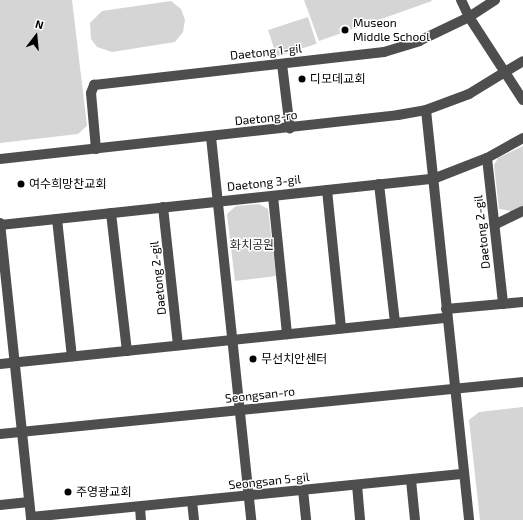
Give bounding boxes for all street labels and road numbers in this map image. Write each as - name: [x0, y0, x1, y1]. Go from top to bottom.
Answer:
- street label: Daetong 1-gil: [229, 41, 303, 63]
- street label: Daetong-ro: [234, 108, 298, 128]
- street label: Daetong 3-gil: [226, 172, 302, 194]
- street label: Daetong 2-gil: [471, 194, 493, 270]
- street label: Daetong 2-gil: [147, 240, 169, 316]
- street label: Seongsan-ro: [224, 384, 296, 406]
- street label: Seongsan 5-gil: [228, 470, 310, 492]

